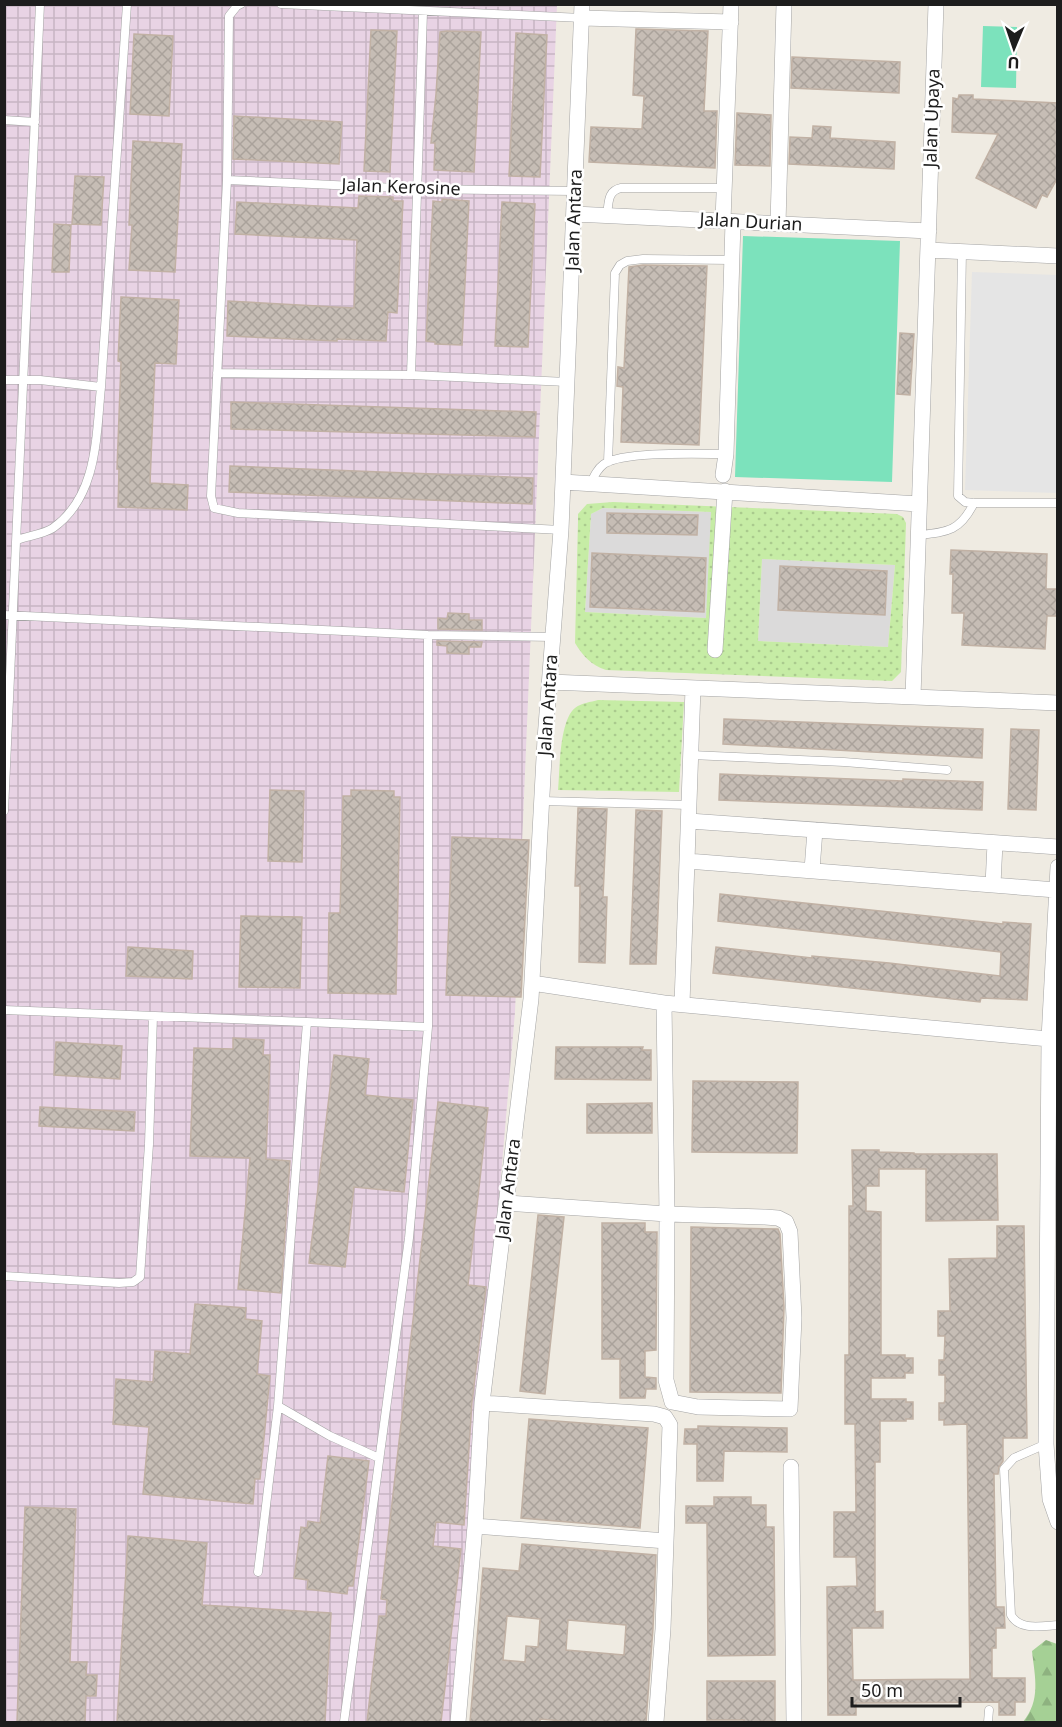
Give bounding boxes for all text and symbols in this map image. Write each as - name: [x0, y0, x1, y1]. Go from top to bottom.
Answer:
- north arrow: [984, 18, 1044, 78]
- text: U: [1007, 52, 1020, 74]
- street label: Jalan Upaya: [917, 68, 945, 170]
- street label: Jalan Antara: [559, 169, 587, 273]
- street label: Jalan Kerosine: [339, 172, 461, 200]
- street label: Jalan Durian: [697, 206, 803, 236]
- street label: Jalan Antara: [531, 653, 563, 759]
- street label: Jalan Antara: [489, 1137, 525, 1243]
- scale bar: [852, 1670, 960, 1708]
- text: 50 m: [861, 1678, 903, 1702]

